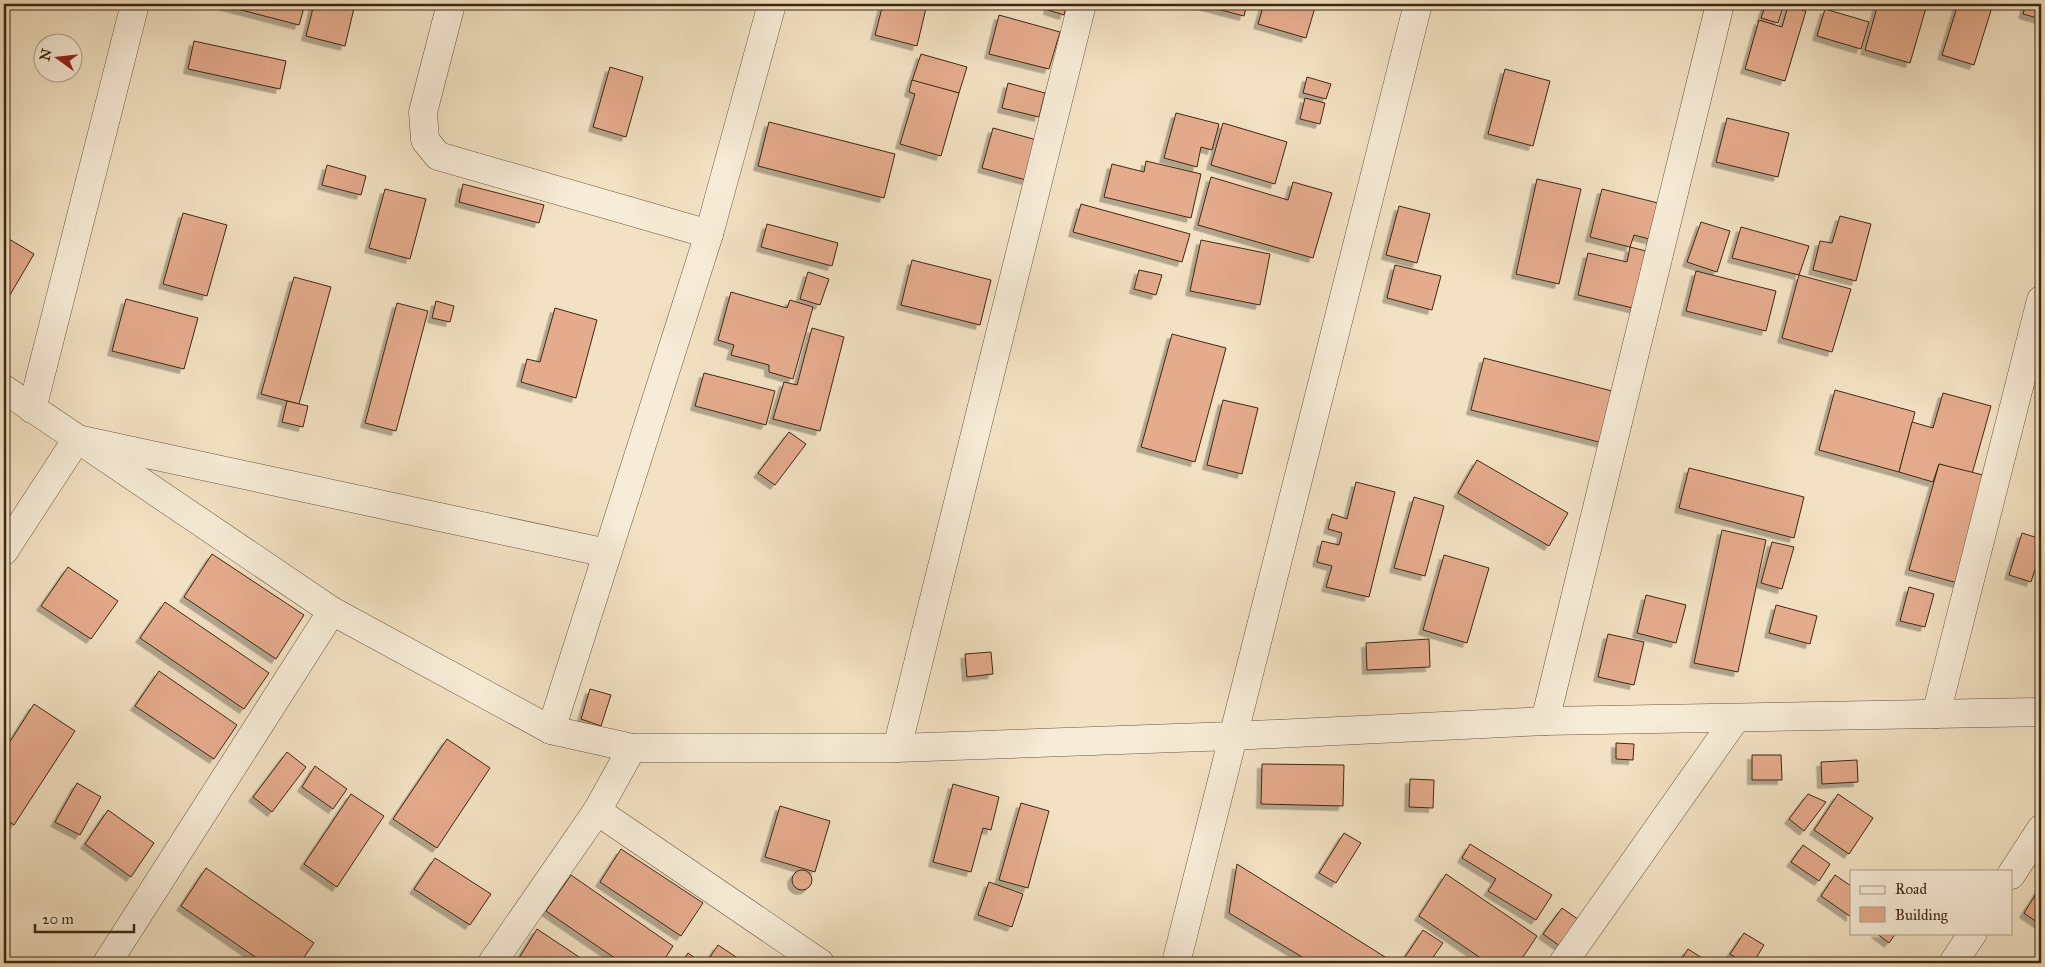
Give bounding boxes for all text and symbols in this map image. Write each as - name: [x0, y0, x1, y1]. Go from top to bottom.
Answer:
- north arrow: [32, 32, 82, 82]
- text: N: [36, 47, 56, 63]
- legend: [1850, 870, 2012, 934]
- text: Road: [1895, 880, 1927, 898]
- scale bar: [35, 902, 134, 934]
- text: Building: [1895, 906, 1949, 924]
- text: 20 m: [42, 910, 74, 928]

